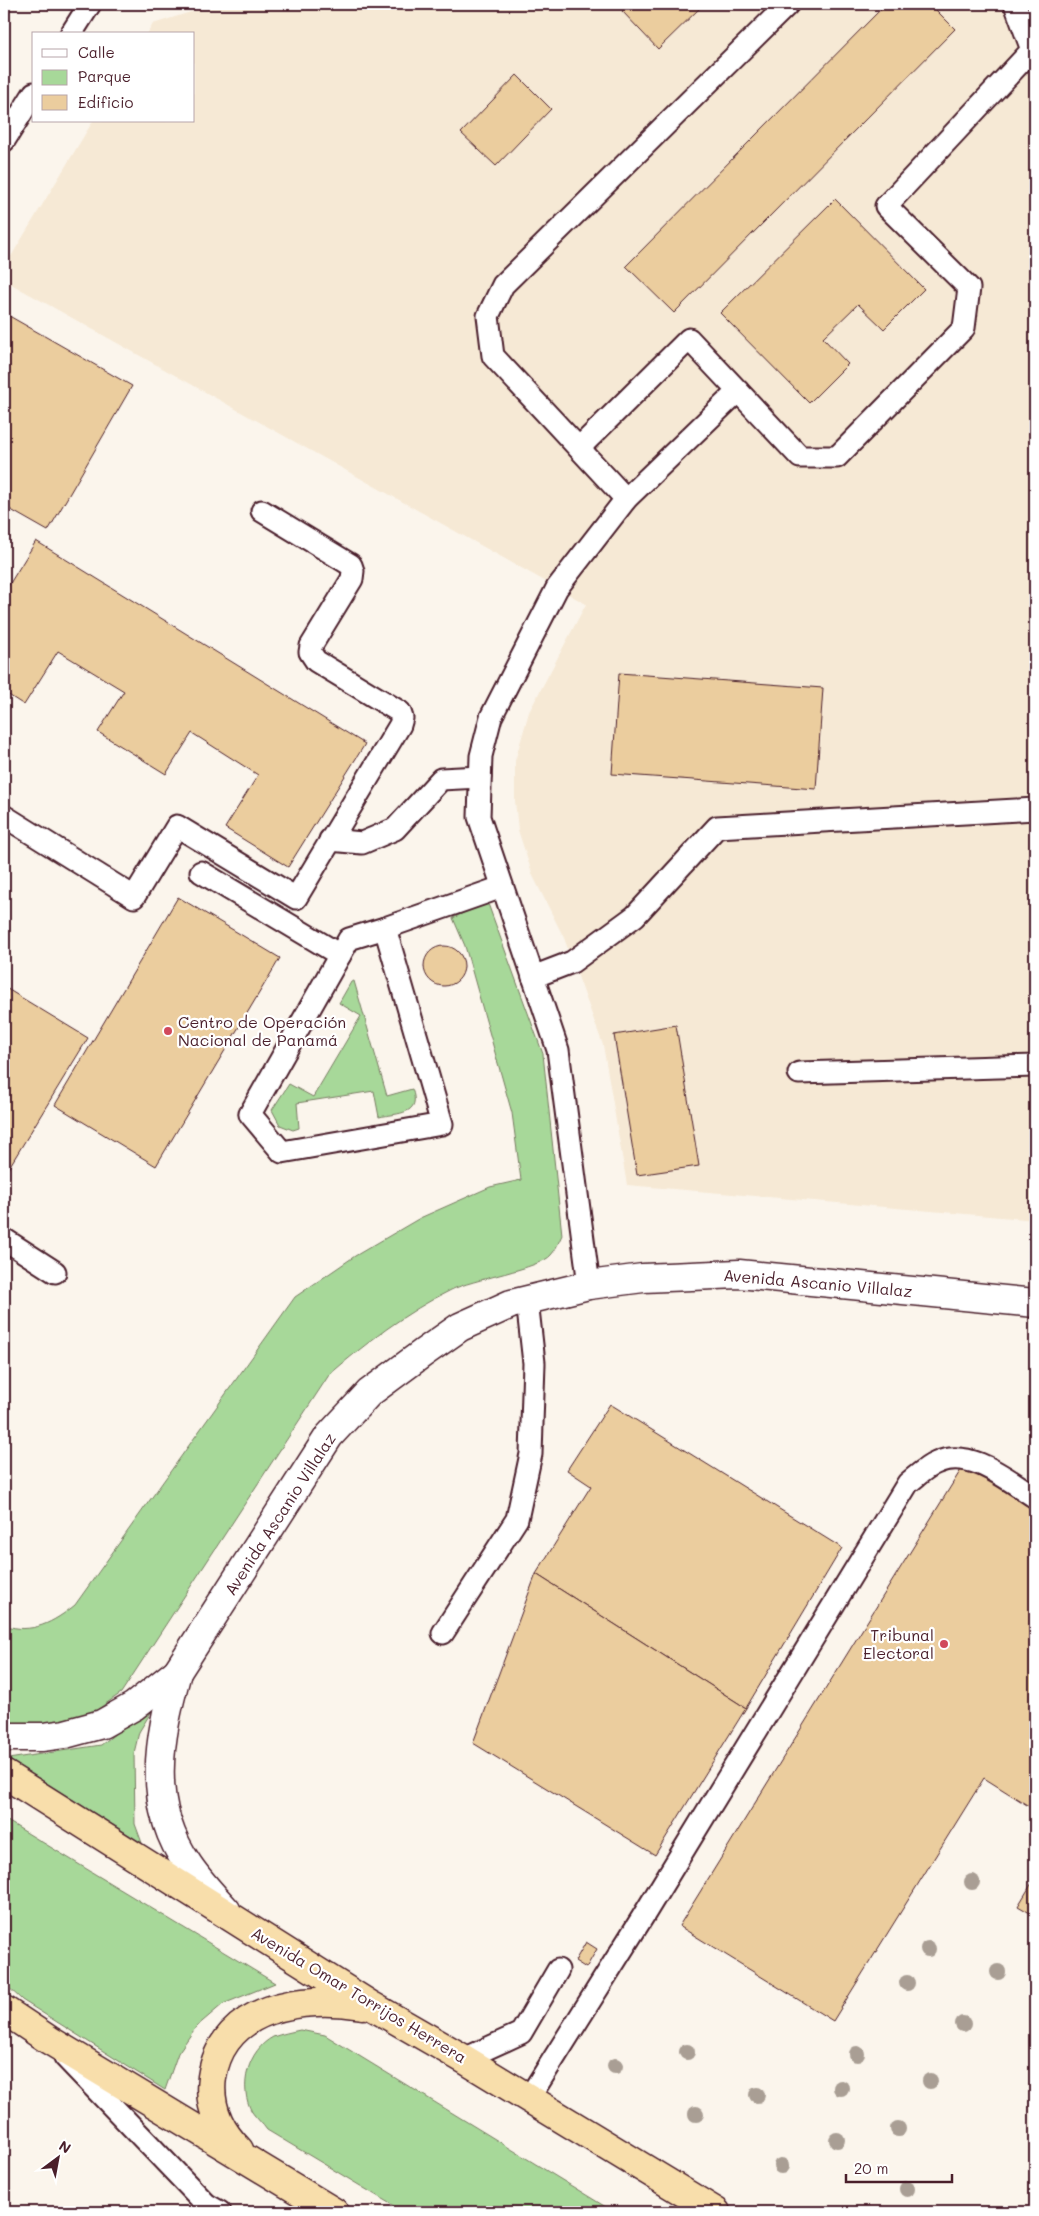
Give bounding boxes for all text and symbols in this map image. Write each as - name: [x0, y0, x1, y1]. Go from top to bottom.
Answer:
- legend: [32, 32, 195, 122]
- text: Calle: [78, 42, 115, 62]
- text: Parque: [78, 66, 131, 86]
- text: Edificio: [78, 92, 134, 112]
- place label: Centro de Operación Nacional de Panamá: [178, 1011, 346, 1050]
- marker: Centro de Operación Nacional de Panamá: [162, 1025, 174, 1037]
- street label: Avenida Ascanio Villalaz: [723, 1264, 913, 1301]
- street label: Avenida Ascanio Villalaz: [219, 1428, 340, 1599]
- place label: Tribunal Electoral: [863, 1624, 934, 1663]
- marker: Tribunal Electoral: [938, 1638, 950, 1650]
- street label: Avenida Omar Torrijos Herrera: [248, 1922, 471, 2067]
- north arrow: [32, 2134, 82, 2184]
- text: N: [56, 2136, 75, 2157]
- scale bar: [846, 2151, 953, 2183]
- text: 20 m: [854, 2158, 888, 2178]

